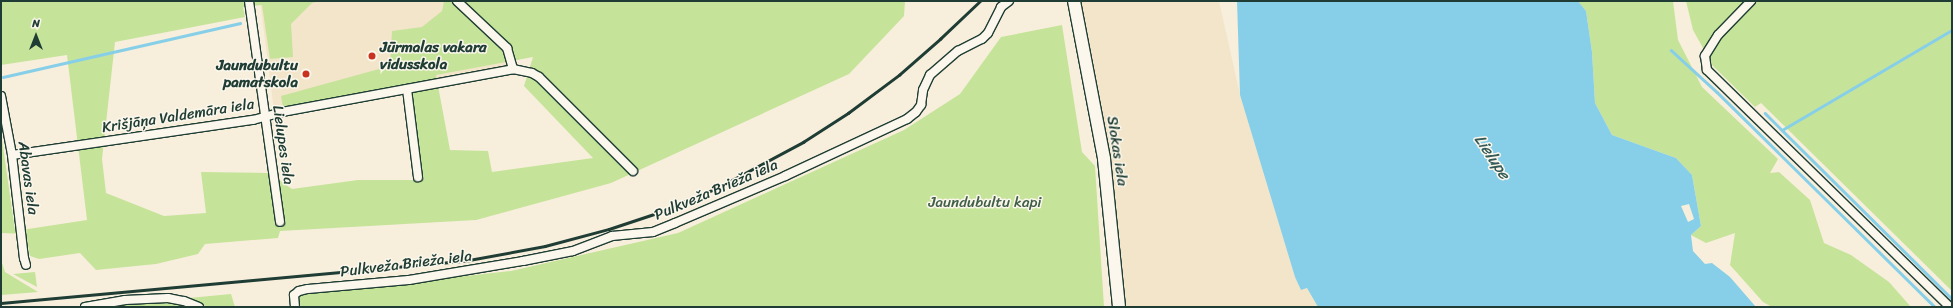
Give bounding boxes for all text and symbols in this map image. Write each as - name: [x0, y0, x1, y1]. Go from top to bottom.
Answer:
- text: N: [32, 14, 40, 33]
- north arrow: [16, 16, 56, 56]
- place label: Jūrmalas vakara vidusskola: [380, 38, 487, 73]
- marker: Jūrmalas vakara vidusskola: [367, 51, 377, 61]
- place label: Jaundubultu pamatskola: [216, 56, 298, 91]
- marker: Jaundubultu pamatskola: [301, 69, 311, 79]
- street label: Krišjāņa Valdemāra iela: [101, 95, 255, 137]
- street label: Lielupes iela: [268, 104, 298, 186]
- street label: Slokas iela: [1103, 115, 1131, 187]
- water label: Lielupe: [1470, 131, 1514, 183]
- street label: Abavas iela: [14, 140, 42, 216]
- street label: Pulkveža Brieža iela: [652, 156, 780, 224]
- park label: Jaundubultu kapi: [928, 194, 1042, 212]
- street label: Pulkveža Brieža iela: [339, 247, 473, 281]

